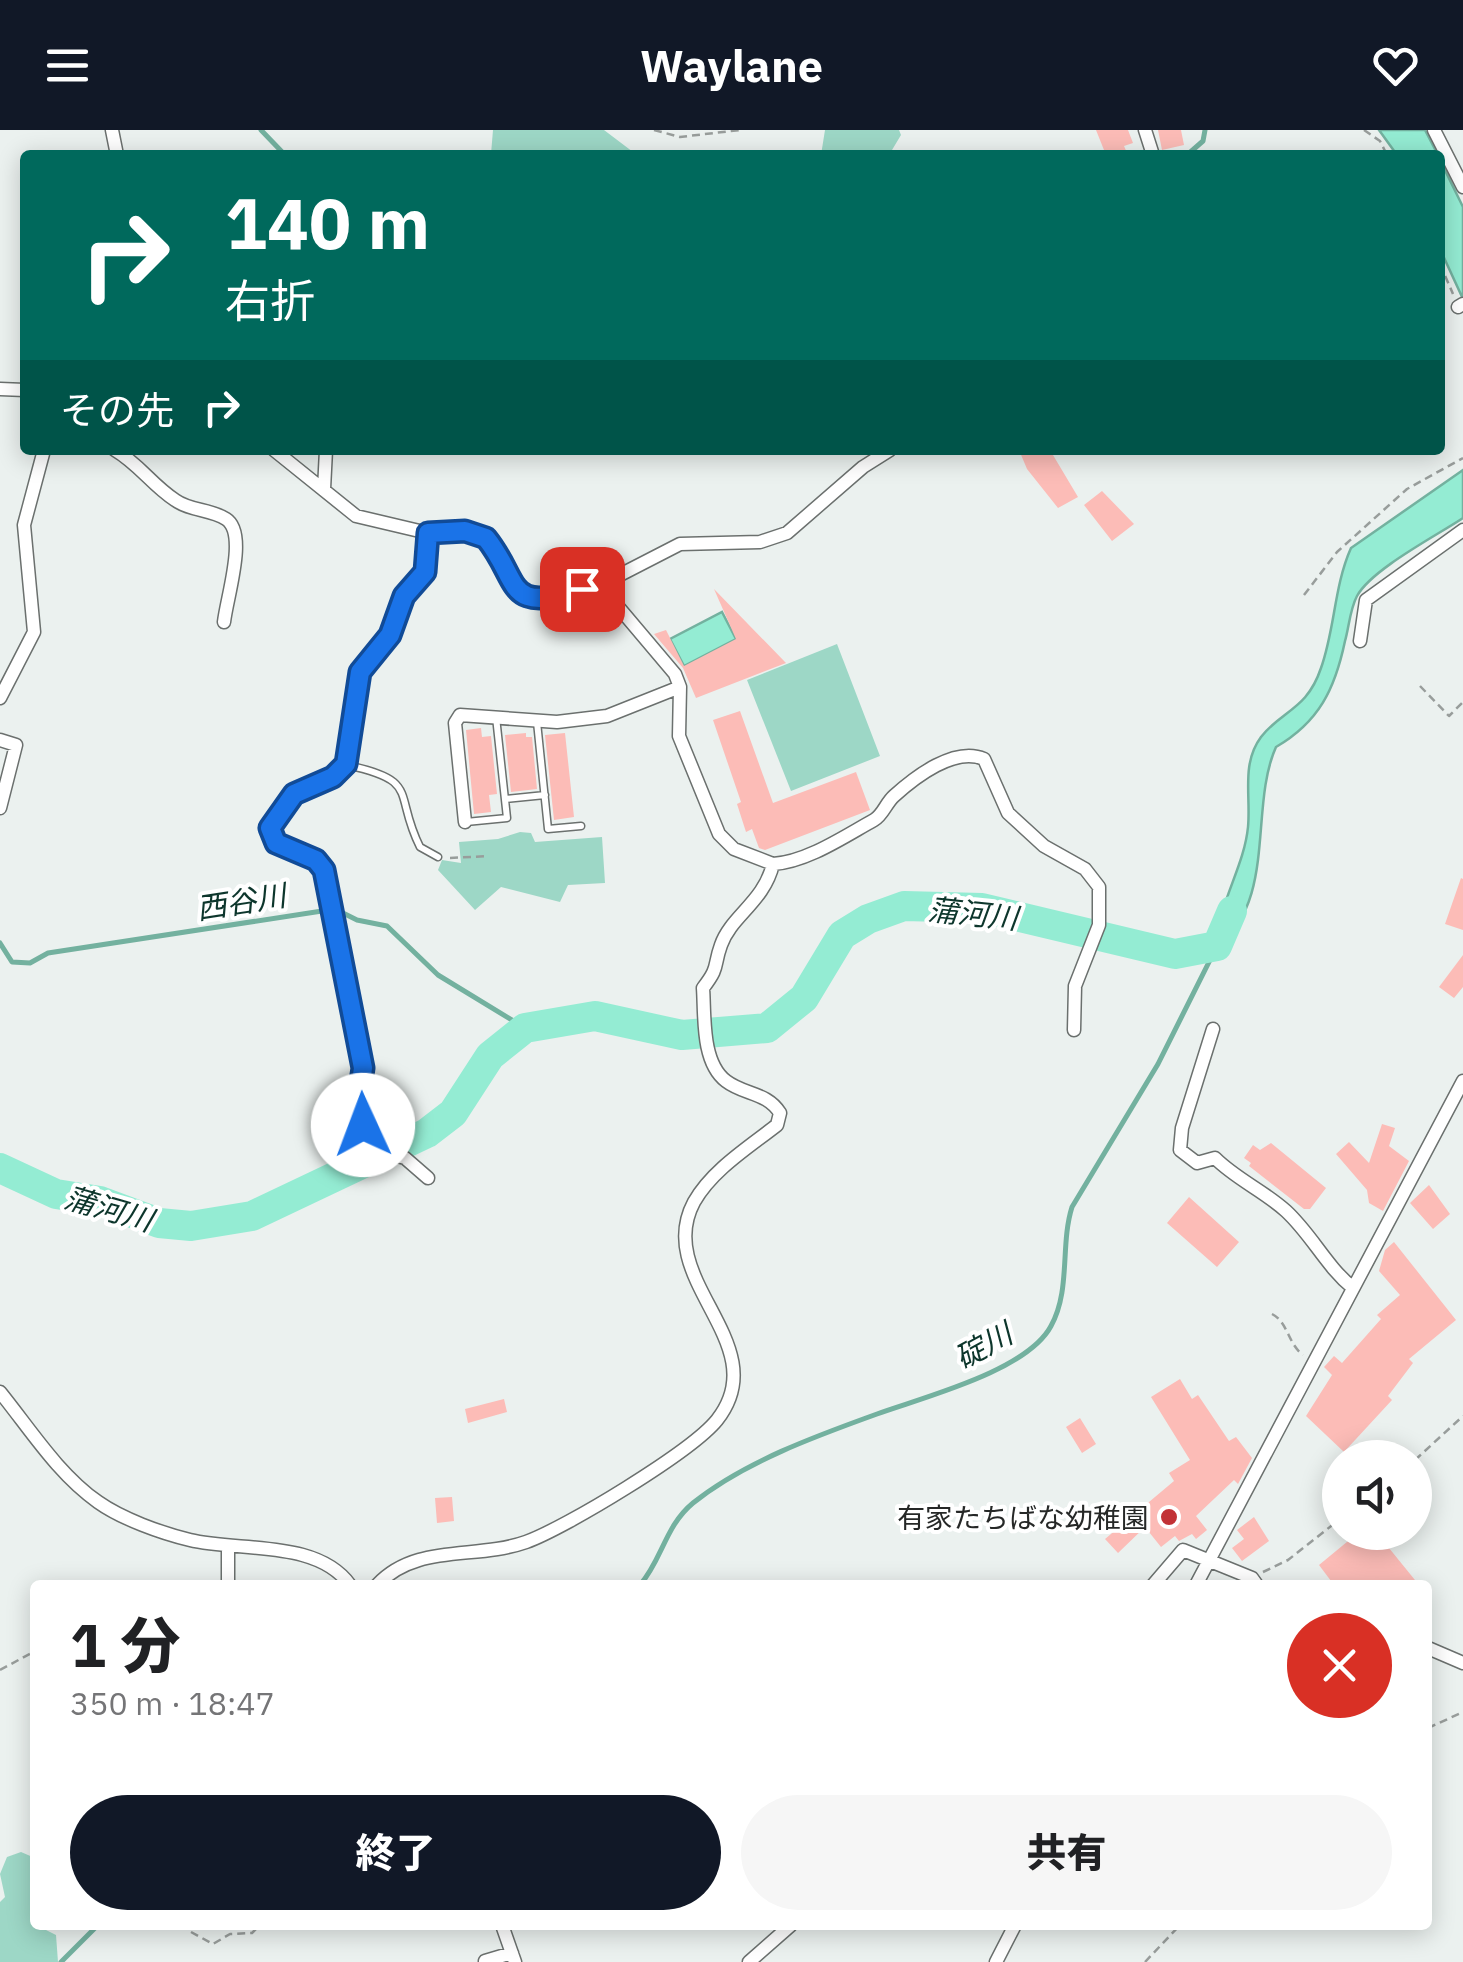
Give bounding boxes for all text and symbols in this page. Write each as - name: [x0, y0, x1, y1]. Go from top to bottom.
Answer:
- text: Waylane: [640, 36, 823, 94]
- icon: menu: [40, 38, 95, 93]
- icon: heart: [1368, 38, 1423, 93]
- text: 140 m: [225, 177, 430, 268]
- icon: right: [60, 190, 190, 320]
- text: 右折: [225, 271, 315, 329]
- icon: right: [194, 380, 249, 435]
- text: その先: [60, 385, 174, 434]
- pin: [540, 547, 625, 632]
- icon: arrive: [555, 562, 610, 617]
- water label: 西谷川: [194, 874, 291, 927]
- water label: 蒲河川: [926, 889, 1023, 937]
- position arrow: [311, 1073, 415, 1177]
- water label: 蒲河川: [60, 1177, 161, 1240]
- water label: 碇川: [947, 1312, 1021, 1377]
- map controls: [1322, 1440, 1432, 1550]
- button: sound: [1322, 1440, 1432, 1550]
- place label: 有家たちばな幼稚園: [897, 1499, 1149, 1536]
- marker: 有家たちばな幼稚園: [1158, 1506, 1180, 1528]
- text: 1 分: [70, 1605, 180, 1684]
- button: close: [1287, 1613, 1392, 1718]
- text: 350 m · 18:47: [70, 1682, 275, 1724]
- button: 終了: [70, 1795, 721, 1910]
- button: 共有: [741, 1795, 1392, 1910]

